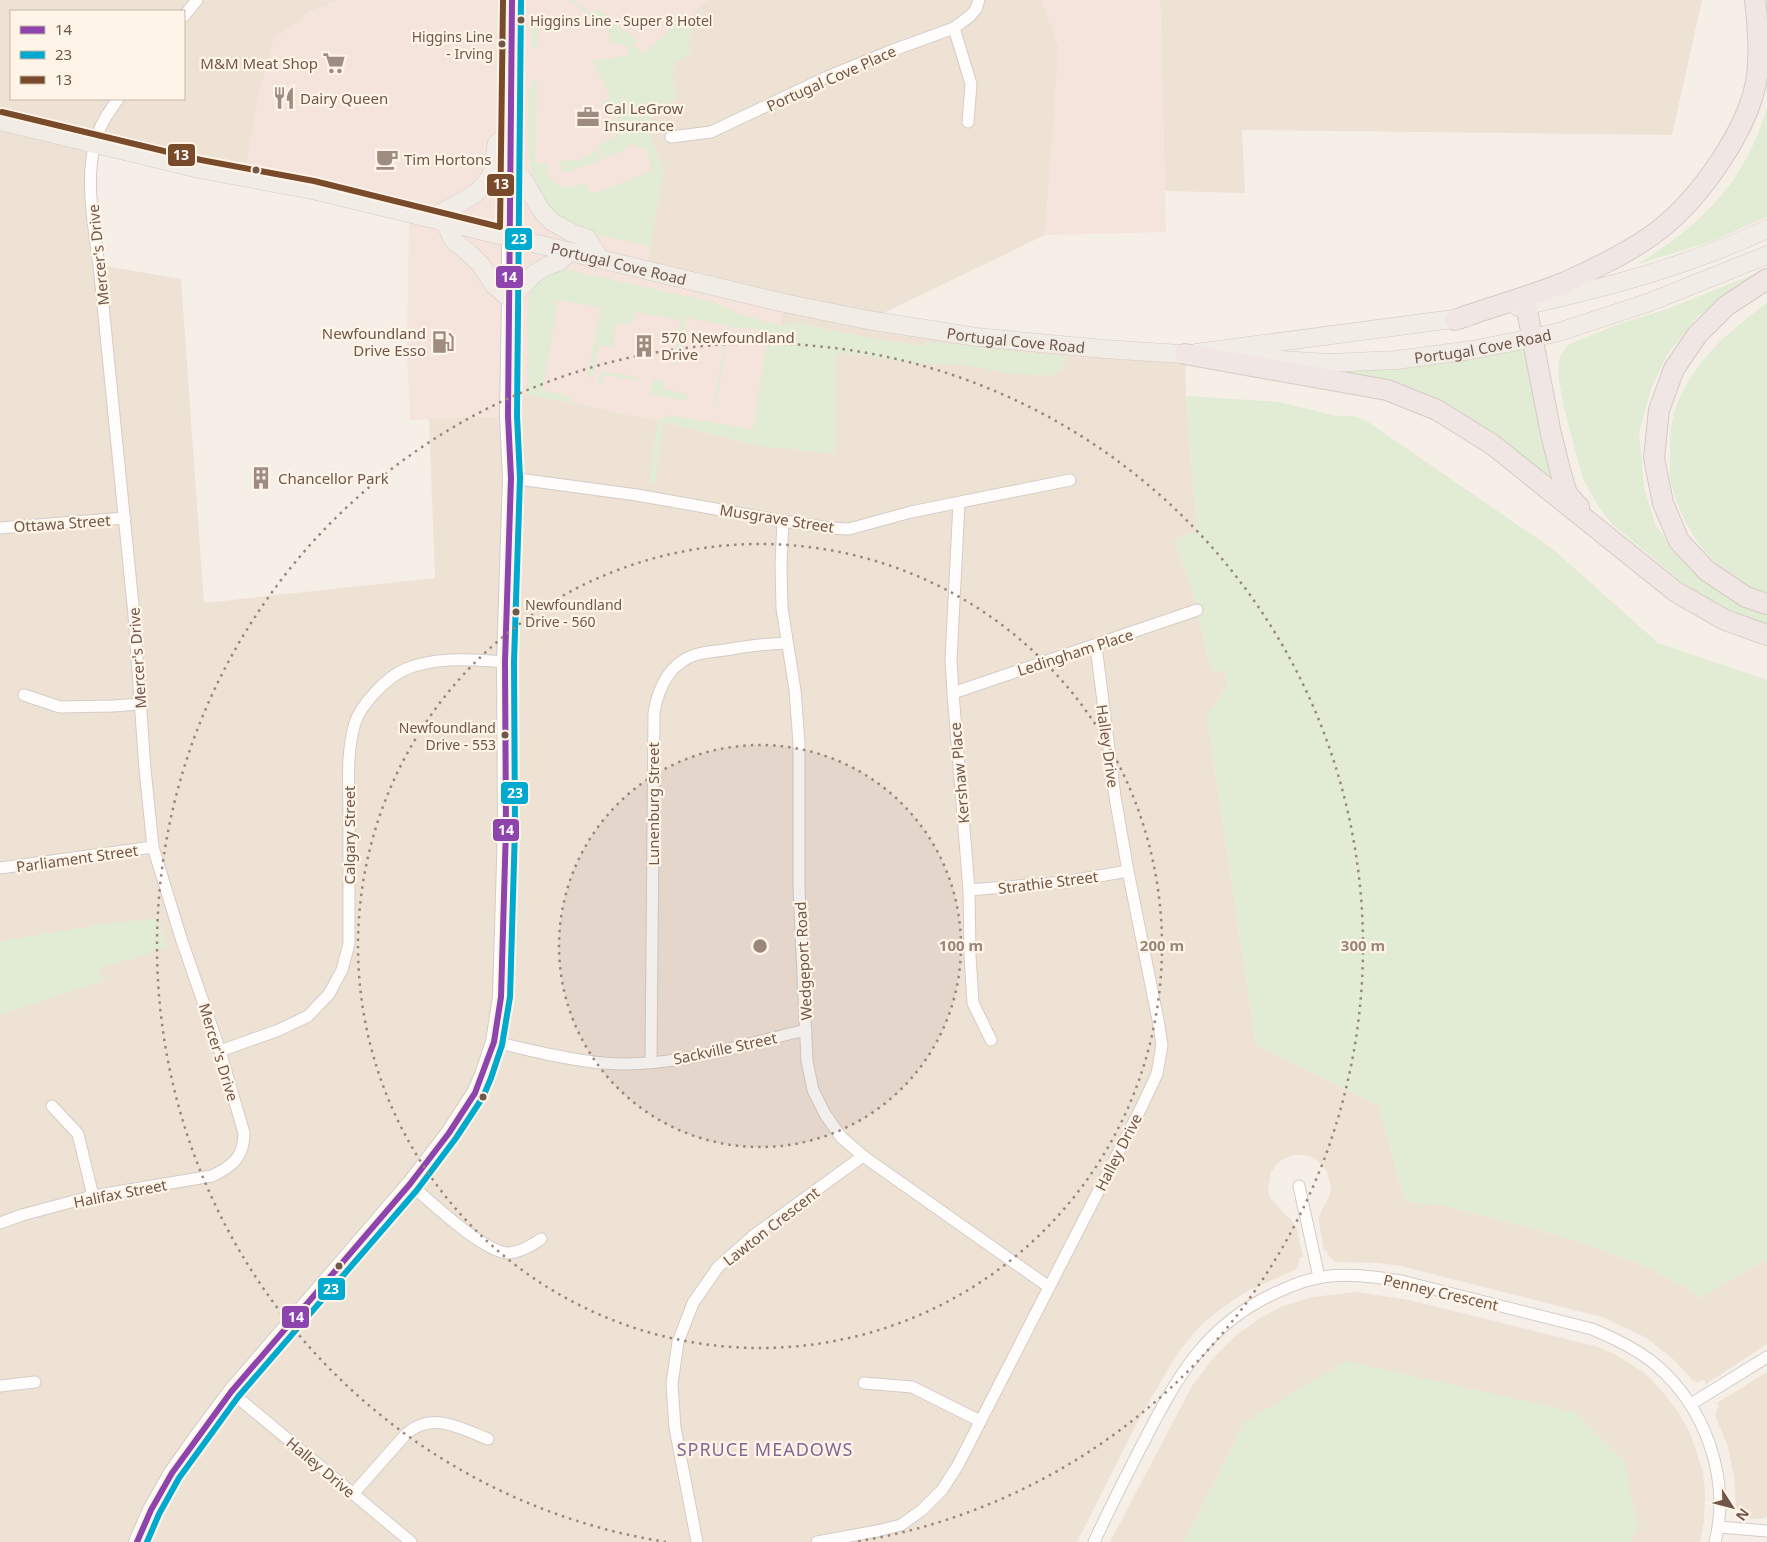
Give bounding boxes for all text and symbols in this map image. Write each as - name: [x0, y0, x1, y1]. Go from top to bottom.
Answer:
- legend: [10, 10, 185, 100]
- place label: Higgins Line - Super 8 Hotel: [530, 11, 712, 30]
- marker: Higgins Line - Super 8 Hotel: [516, 15, 526, 25]
- text: 14: [55, 19, 73, 39]
- place label: Higgins Line - Irving: [412, 27, 493, 63]
- marker: Higgins Line - Irving: [497, 39, 507, 49]
- street label: Portugal Cove Place: [763, 40, 899, 116]
- text: 23: [55, 44, 72, 64]
- supermarket icon: M&M Meat Shop: [321, 50, 347, 76]
- place label: M&M Meat Shop: [200, 53, 318, 73]
- text: 13: [55, 69, 72, 89]
- restaurant icon: Dairy Queen: [271, 85, 297, 111]
- place label: Dairy Queen: [300, 88, 388, 108]
- place label: Cal LeGrow Insurance: [604, 98, 684, 135]
- office icon: Cal LeGrow Insurance: [575, 104, 601, 130]
- line badge: 13: [167, 143, 196, 167]
- text: 13: [173, 145, 189, 164]
- cafe icon: Tim Hortons: [374, 146, 400, 172]
- place label: Tim Hortons: [404, 149, 491, 169]
- unlabelled marker: [251, 165, 261, 175]
- line badge: 13: [486, 173, 515, 197]
- text: 13: [493, 174, 509, 193]
- street label: Mercer's Drive: [83, 203, 113, 307]
- line badge: 23: [504, 227, 533, 251]
- text: 23: [511, 229, 527, 248]
- street label: Portugal Cove Road: [549, 238, 689, 289]
- line badge: 14: [495, 265, 524, 289]
- text: 14: [501, 267, 517, 286]
- street label: Portugal Cove Road: [945, 322, 1086, 357]
- place label: Newfoundland Drive Esso: [322, 323, 426, 360]
- street label: Portugal Cove Road: [1413, 324, 1553, 368]
- place label: 570 Newfoundland Drive: [661, 327, 795, 364]
- fuel station icon: Newfoundland Drive Esso: [430, 329, 456, 355]
- building icon: 570 Newfoundland Drive: [631, 333, 657, 359]
- building icon: Chancellor Park: [248, 465, 274, 491]
- place label: Chancellor Park: [278, 468, 389, 488]
- street label: Musgrave Street: [718, 499, 836, 537]
- street label: Ottawa Street: [13, 510, 112, 536]
- place label: Newfoundland Drive - 560: [525, 595, 622, 631]
- street label: Mercer's Drive: [123, 607, 151, 709]
- marker: Newfoundland Drive - 560: [511, 607, 521, 617]
- street label: Ledingham Place: [1015, 624, 1135, 680]
- street label: Halley Drive: [1092, 703, 1124, 789]
- place label: Newfoundland Drive - 553: [399, 718, 496, 754]
- street label: Kershaw Place: [945, 722, 973, 824]
- marker: Newfoundland Drive - 553: [500, 730, 510, 740]
- street label: Lunenburg Street: [643, 742, 663, 866]
- line badge: 23: [500, 781, 529, 805]
- text: 23: [507, 783, 523, 802]
- street label: Calgary Street: [339, 785, 359, 885]
- line badge: 14: [492, 818, 520, 842]
- text: 14: [498, 820, 514, 839]
- street label: Parliament Street: [15, 839, 140, 876]
- street label: Strathie Street: [997, 866, 1100, 898]
- street label: Wedgeport Road: [790, 901, 816, 1021]
- text: 100 m: [939, 935, 983, 955]
- text: 200 m: [1140, 935, 1184, 955]
- text: 300 m: [1341, 935, 1385, 955]
- centre of rings: [751, 937, 769, 955]
- street label: Mercer's Drive: [195, 1001, 243, 1103]
- street label: Sackville Street: [671, 1027, 779, 1069]
- unlabelled marker: [478, 1092, 488, 1102]
- street label: Halley Drive: [1090, 1110, 1146, 1194]
- street label: Halifax Street: [72, 1174, 169, 1212]
- street label: Lawton Crescent: [719, 1182, 824, 1270]
- unlabelled marker: [334, 1261, 344, 1271]
- street label: Penney Crescent: [1382, 1269, 1501, 1315]
- line badge: 23: [317, 1277, 346, 1301]
- text: 23: [323, 1279, 339, 1298]
- line badge: 14: [281, 1305, 310, 1329]
- text: 14: [288, 1307, 304, 1326]
- street label: Halley Drive: [282, 1432, 360, 1502]
- district label: SPRUCE MEADOWS: [677, 1437, 853, 1461]
- north arrow: [1707, 1482, 1757, 1532]
- text: N: [1732, 1505, 1754, 1525]

